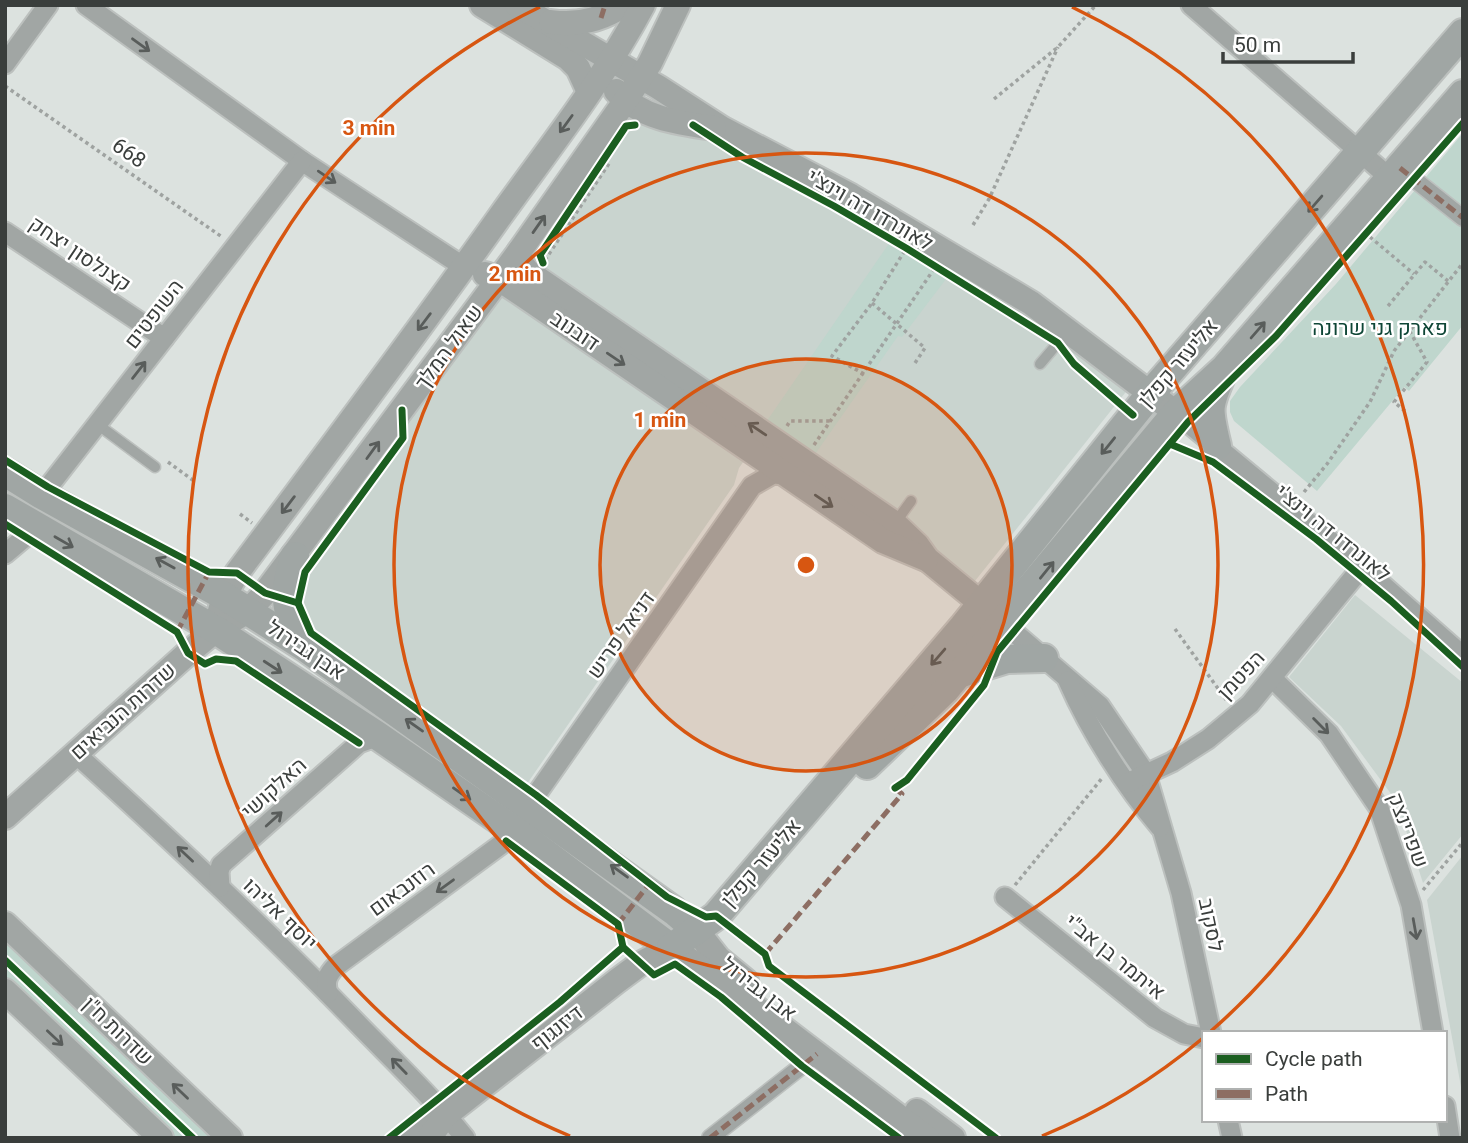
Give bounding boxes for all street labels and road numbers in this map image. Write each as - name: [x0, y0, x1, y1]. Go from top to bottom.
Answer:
- street label: 668: [108, 133, 150, 173]
- street label: לאונרדו דה וינצ'י: [803, 164, 937, 256]
- street label: קצנלסון יצחק: [25, 211, 135, 297]
- street label: השופטים: [120, 275, 188, 353]
- street label: שאול המלך: [410, 300, 488, 394]
- street label: דובנוב: [546, 306, 604, 356]
- street label: אליעזר קפלן: [1133, 314, 1223, 412]
- street label: לאונרדו דה וינצ'י: [1271, 479, 1395, 587]
- street label: דניאל פריש: [582, 587, 660, 683]
- street label: אבן גבירול: [263, 615, 349, 685]
- street label: הפטמן: [1213, 646, 1269, 704]
- street label: שדרות הנביאים: [66, 658, 180, 764]
- street label: האלקושי: [237, 753, 311, 823]
- street label: שפרינצק: [1383, 789, 1433, 871]
- street label: אליעזר קפלן: [716, 814, 806, 912]
- street label: רוזנבאום: [364, 857, 440, 921]
- street label: יוסף אליהו: [238, 873, 322, 955]
- street label: לסקוב: [1194, 896, 1228, 954]
- street label: איתמר בן אב"י: [1060, 909, 1170, 1005]
- street label: אבן גבירול: [717, 952, 801, 1026]
- street label: שדרות ח"ן: [78, 992, 158, 1070]
- street label: דיזנגוף: [526, 1000, 588, 1056]

